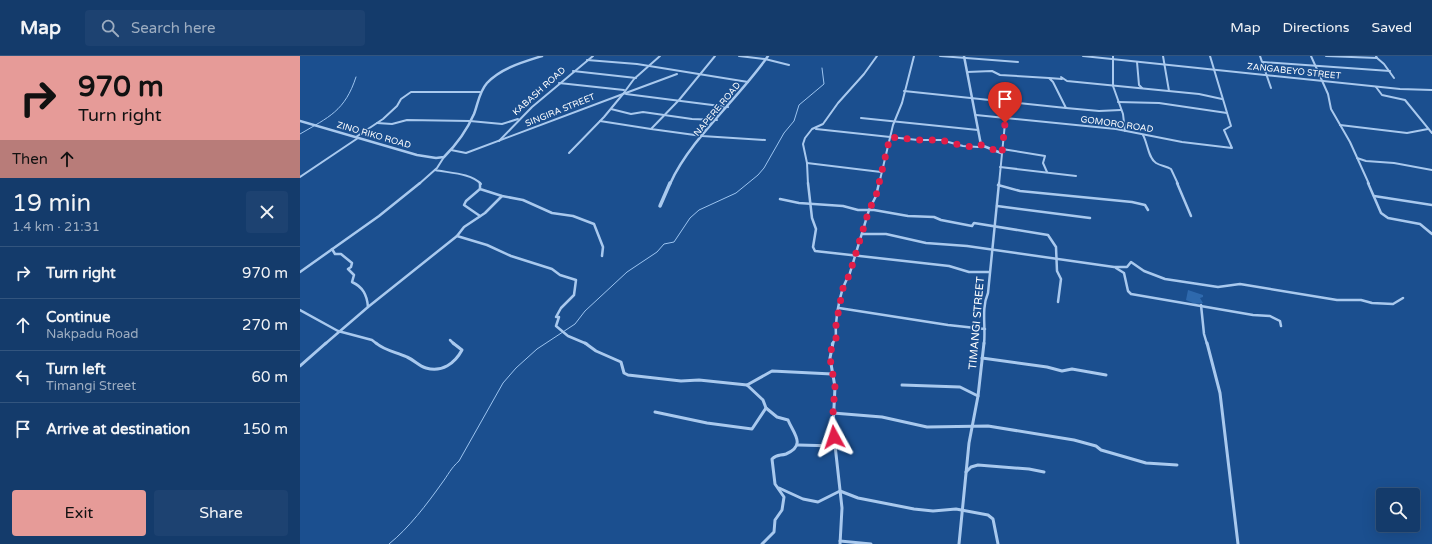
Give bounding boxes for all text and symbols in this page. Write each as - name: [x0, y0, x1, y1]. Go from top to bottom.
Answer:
- search box: [85, 10, 365, 46]
- text: Map: [20, 17, 61, 39]
- icon: search: [99, 17, 121, 39]
- text: Search here: [131, 19, 215, 37]
- text: Map: [1230, 19, 1261, 36]
- text: Directions: [1283, 19, 1350, 36]
- text: Saved: [1372, 19, 1412, 36]
- street label: ZANGABEYO STREET: [1246, 61, 1342, 82]
- street label: KABASH ROAD: [511, 65, 568, 118]
- text: 970 m: [78, 70, 164, 104]
- icon: right: [12, 72, 64, 124]
- street label: NAPERE ROAD: [692, 80, 743, 139]
- pin: [988, 82, 1022, 123]
- icon: arrive: [994, 88, 1016, 110]
- street label: SINGIRA STREET: [524, 91, 597, 129]
- text: Turn right: [78, 104, 162, 126]
- street label: GOMORO ROAD: [1080, 114, 1154, 135]
- street label: ZINO RIKO ROAD: [336, 120, 412, 151]
- icon: ahead: [56, 148, 78, 170]
- text: Then: [12, 150, 48, 168]
- text: 19 min: [12, 189, 91, 218]
- button: close: [246, 191, 288, 233]
- text: 1.4 km · 21:31: [12, 219, 100, 235]
- icon: right: [12, 262, 34, 284]
- text: Turn right: [46, 264, 116, 282]
- text: 970 m: [242, 264, 288, 282]
- street label: TIMANGI STREET: [966, 276, 987, 370]
- text: Continue: [46, 308, 110, 326]
- icon: ahead: [12, 314, 34, 336]
- text: 270 m: [242, 316, 288, 334]
- text: Nakpadu Road: [46, 326, 139, 342]
- text: Turn left: [46, 360, 106, 378]
- icon: left: [12, 366, 34, 388]
- text: 60 m: [251, 368, 288, 386]
- text: Timangi Street: [46, 378, 136, 394]
- position arrow: [813, 416, 855, 458]
- icon: arrive: [12, 418, 34, 440]
- text: Arrive at destination: [46, 420, 190, 438]
- text: 150 m: [242, 420, 288, 438]
- map controls: [1376, 488, 1420, 532]
- button: search: [1376, 488, 1420, 532]
- button: Exit: [12, 490, 146, 536]
- button: Share: [154, 490, 288, 536]

